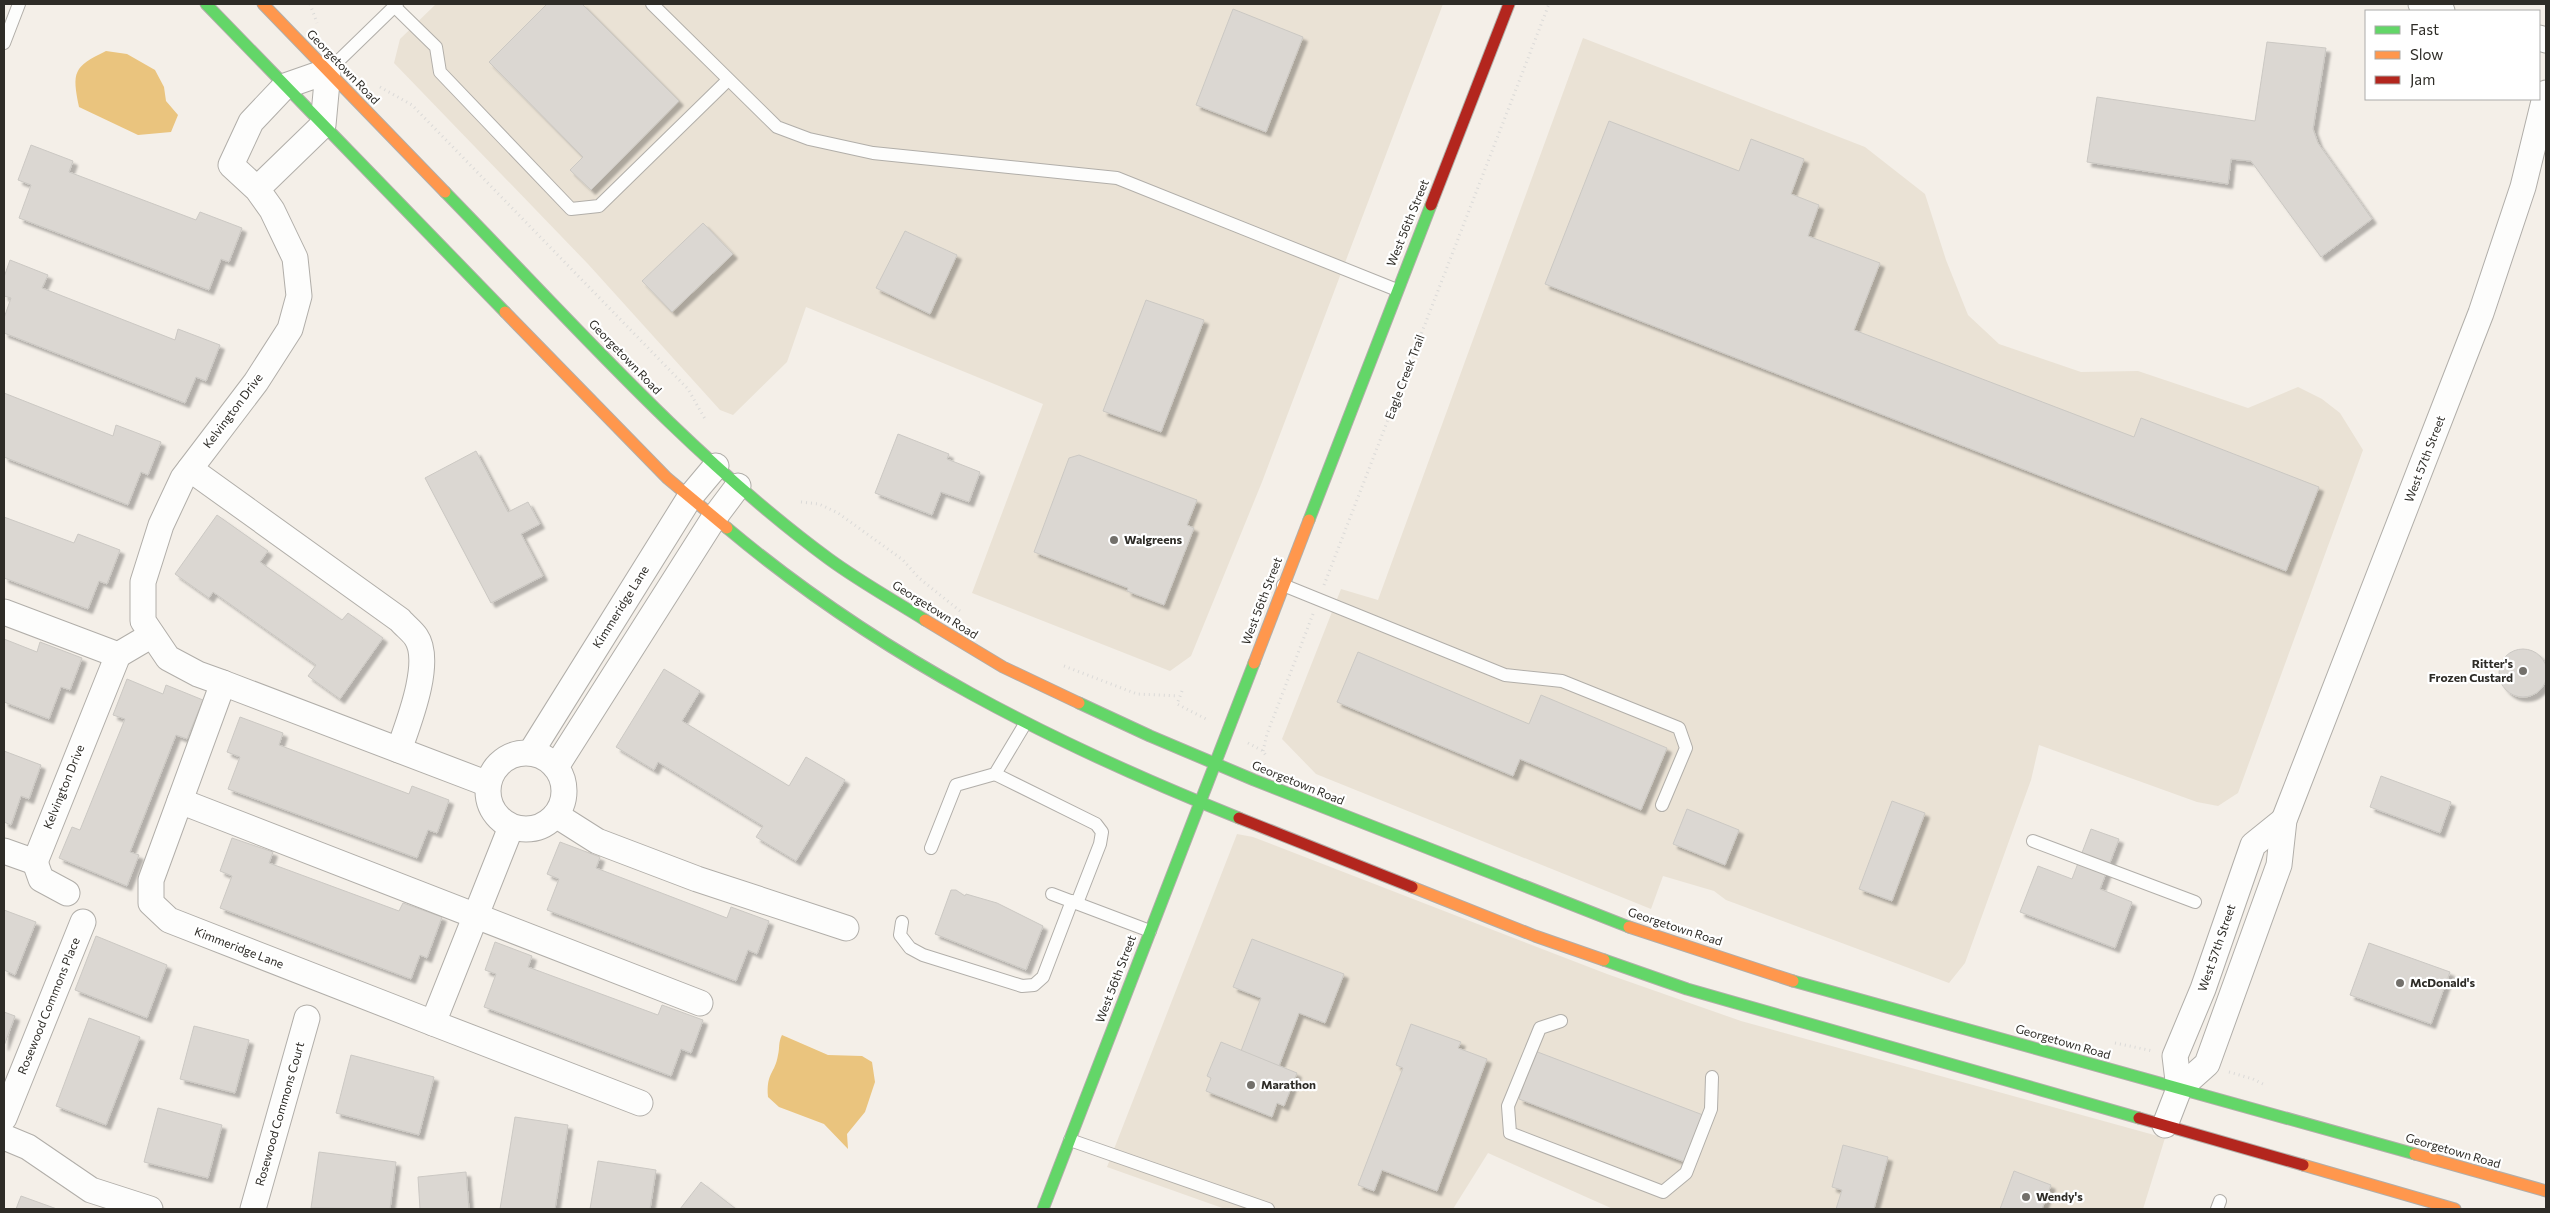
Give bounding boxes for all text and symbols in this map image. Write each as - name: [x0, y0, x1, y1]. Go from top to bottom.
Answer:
- legend: [2365, 10, 2540, 100]
- text: Fast: [2410, 20, 2439, 38]
- street label: Georgetown Road: [305, 26, 383, 107]
- text: Slow: [2410, 45, 2443, 63]
- text: Jam: [2410, 70, 2435, 88]
- street label: West 56th Street: [1383, 177, 1431, 268]
- street label: Georgetown Road: [587, 316, 665, 397]
- street label: Eagle Creek Trail: [1381, 332, 1427, 421]
- street label: Kelvington Drive: [200, 370, 265, 450]
- street label: West 57th Street: [2401, 413, 2447, 504]
- place label: Walgreens: [1124, 532, 1182, 546]
- marker: Walgreens: [1108, 534, 1120, 546]
- street label: West 56th Street: [1238, 555, 1284, 646]
- street label: Kimmeridge Lane: [589, 563, 651, 650]
- street label: Georgetown Road: [890, 577, 981, 641]
- place label: Ritter's Frozen Custard: [2429, 656, 2513, 684]
- marker: Ritter's Frozen Custard: [2517, 665, 2529, 677]
- street label: Kelvington Drive: [40, 742, 86, 831]
- street label: Georgetown Road: [1250, 757, 1347, 807]
- street label: West 57th Street: [2195, 902, 2238, 993]
- street label: Georgetown Road: [1626, 904, 1724, 948]
- street label: Kimmeridge Lane: [193, 924, 286, 971]
- street label: West 56th Street: [1092, 933, 1138, 1024]
- street label: Rosewood Commons Place: [14, 935, 82, 1076]
- place label: McDonald's: [2410, 975, 2476, 989]
- marker: McDonald's: [2394, 977, 2406, 989]
- street label: Georgetown Road: [2014, 1021, 2113, 1061]
- street label: Rosewood Commons Court: [252, 1040, 306, 1187]
- place label: Marathon: [1261, 1077, 1316, 1091]
- marker: Marathon: [1245, 1079, 1257, 1091]
- street label: Georgetown Road: [2404, 1130, 2503, 1170]
- place label: Wendy's: [2036, 1189, 2083, 1203]
- marker: Wendy's: [2020, 1191, 2032, 1203]

